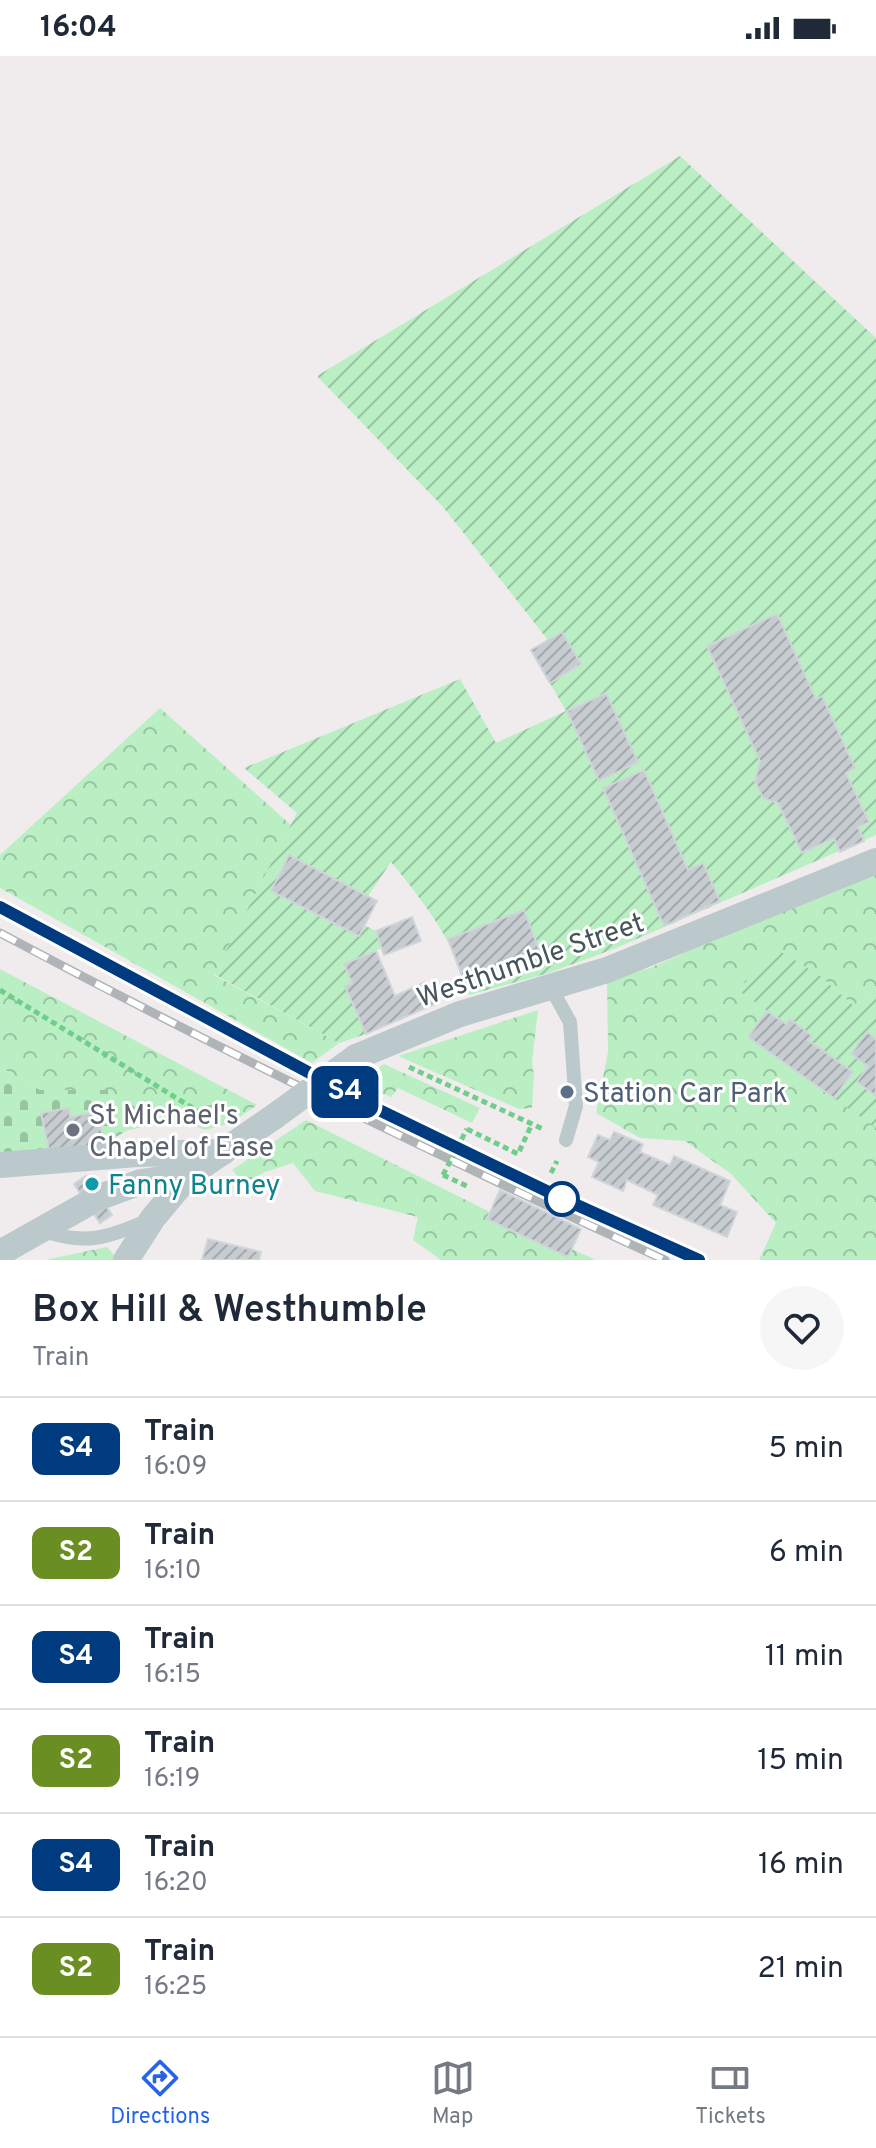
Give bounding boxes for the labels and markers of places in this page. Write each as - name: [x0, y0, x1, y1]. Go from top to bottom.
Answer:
- place label: Station Car Park: [583, 1077, 788, 1113]
- marker: Station Car Park: [558, 1083, 576, 1101]
- place label: St Michael's Chapel of Ease: [89, 1099, 274, 1167]
- marker: St Michael's Chapel of Ease: [64, 1121, 82, 1139]
- place label: Fanny Burney: [108, 1169, 280, 1205]
- marker: Fanny Burney: [83, 1175, 101, 1193]
- unlabelled marker: [545, 1182, 579, 1216]

